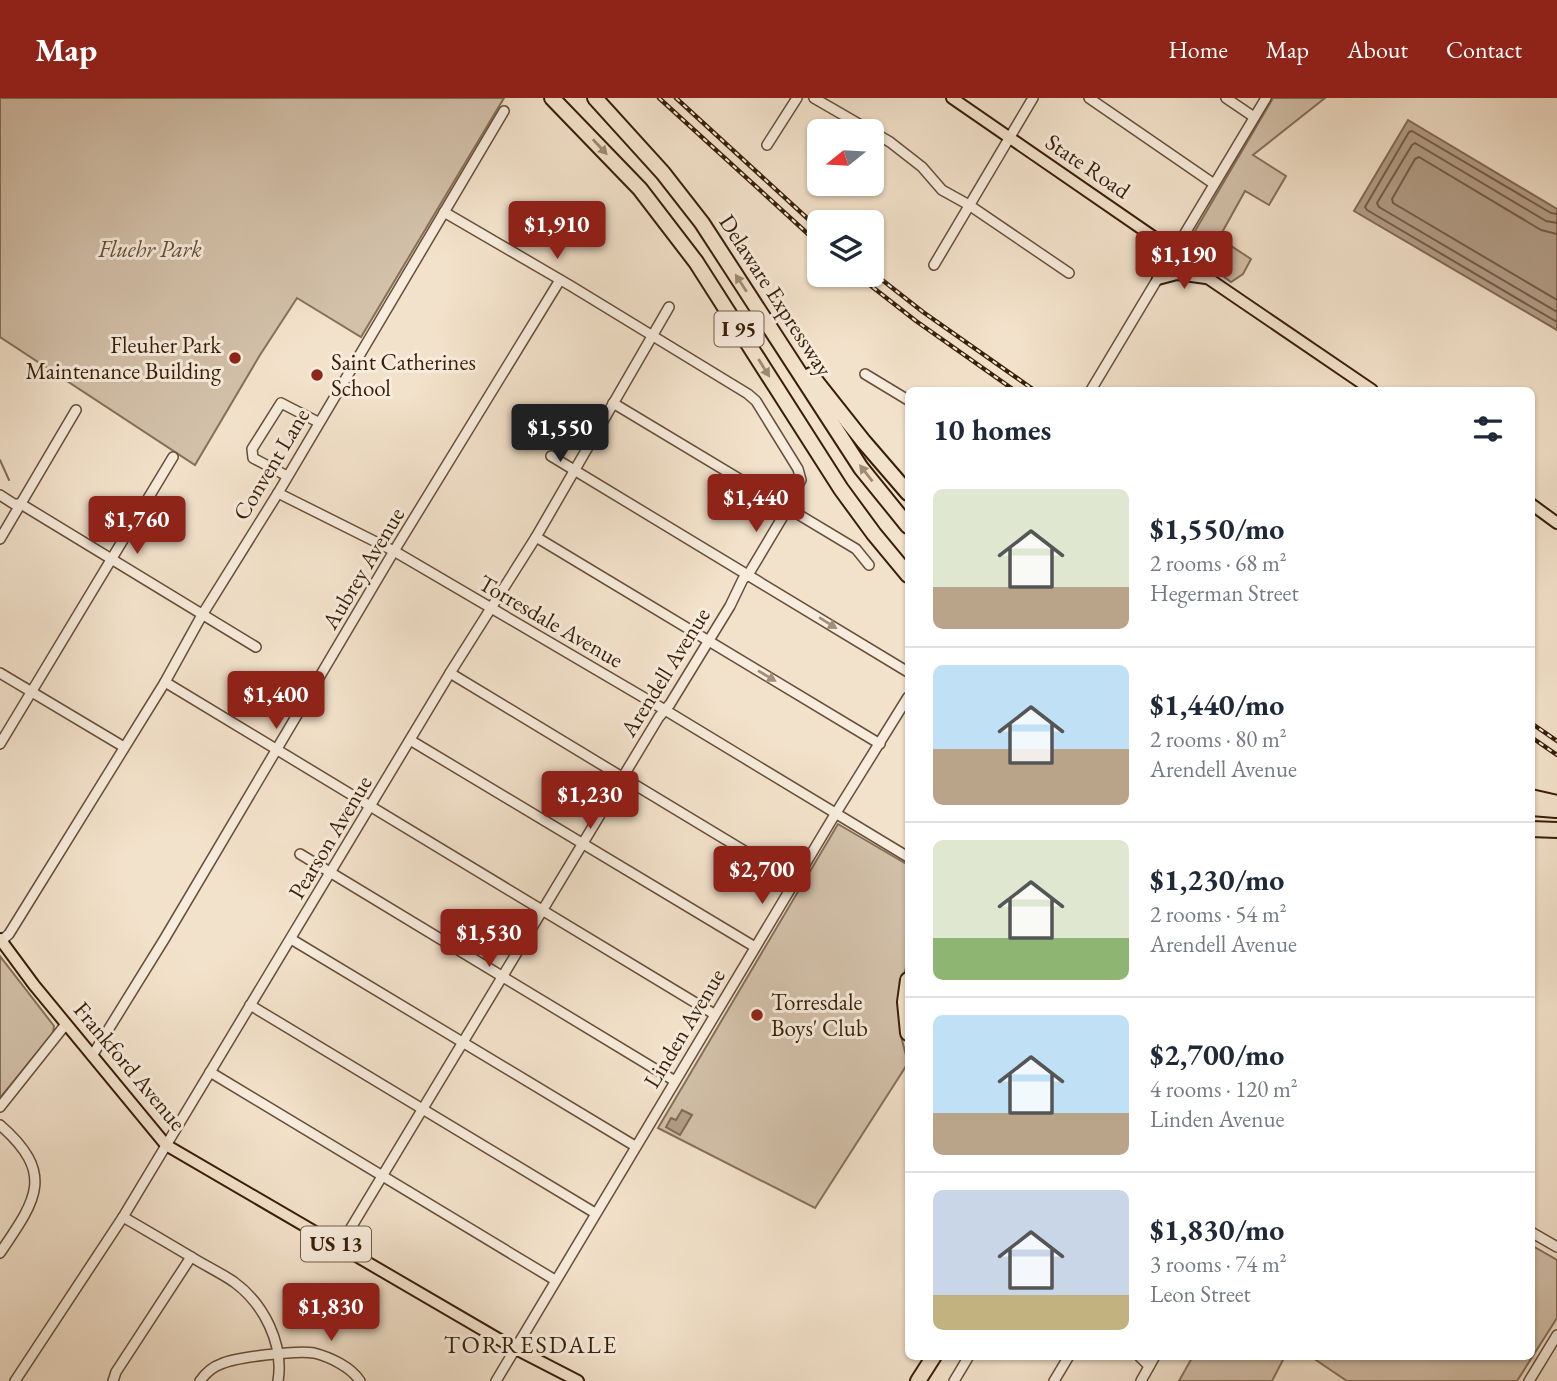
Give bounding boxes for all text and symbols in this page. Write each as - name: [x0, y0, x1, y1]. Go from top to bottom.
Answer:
- text: Map: [35, 28, 97, 71]
- text: Home: [1168, 34, 1228, 65]
- text: Map: [1266, 34, 1309, 65]
- text: About: [1347, 34, 1408, 65]
- text: Contact: [1446, 34, 1522, 65]
- north arrow: [807, 119, 884, 196]
- map controls: [807, 119, 884, 287]
- street label: State Road: [1040, 127, 1136, 205]
- one-way arrow: [592, 138, 608, 155]
- pin: $1,910: [500, 202, 614, 261]
- street label: Delaware Expressway: [712, 208, 840, 382]
- text: $1,910: [525, 209, 589, 239]
- button: layers: [807, 210, 884, 287]
- pin: $1,190: [1127, 232, 1241, 291]
- park label: Fluehr Park: [97, 234, 202, 264]
- text: $1,190: [1152, 239, 1216, 269]
- one-way arrow: [735, 273, 748, 292]
- road number: I 95: [714, 312, 764, 346]
- place label: Fleuher Park Maintenance Building: [25, 330, 222, 386]
- place label: Saint Catherines School: [331, 347, 476, 403]
- marker: Fleuher Park Maintenance Building: [227, 350, 243, 366]
- one-way arrow: [757, 359, 770, 378]
- marker: Saint Catherines School: [309, 367, 325, 383]
- street label: Convent Lane: [226, 402, 316, 525]
- pin: $1,550: [503, 404, 617, 464]
- text: 10 homes: [933, 410, 1051, 449]
- icon: filters: [1469, 410, 1507, 448]
- text: $1,550: [528, 412, 592, 442]
- one-way arrow: [859, 464, 873, 482]
- pin: $1,440: [699, 474, 813, 534]
- text: $1,440: [724, 482, 788, 512]
- pin: $1,760: [80, 496, 194, 556]
- street label: Aubrey Avenue: [314, 501, 411, 635]
- text: $1,760: [105, 504, 169, 534]
- text: $1,550/mo: [1150, 509, 1284, 548]
- icon: home: [989, 517, 1073, 601]
- text: 2 rooms · 68 m²: [1150, 548, 1287, 578]
- street label: Torresdale Avenue: [473, 567, 629, 675]
- text: Hegerman Street: [1150, 578, 1299, 608]
- street label: Arendell Avenue: [613, 602, 717, 743]
- one-way arrow: [818, 616, 837, 629]
- one-way arrow: [757, 670, 776, 682]
- pin: $1,400: [219, 672, 333, 731]
- text: $1,400: [244, 679, 308, 709]
- text: $1,440/mo: [1150, 685, 1284, 724]
- icon: home: [989, 693, 1073, 777]
- text: 2 rooms · 80 m²: [1150, 724, 1287, 754]
- text: Arendell Avenue: [1150, 754, 1297, 784]
- street label: Pearson Avenue: [281, 770, 379, 904]
- pin: $1,230: [533, 772, 647, 831]
- text: $1,230: [558, 779, 622, 809]
- pin: $2,700: [705, 846, 819, 906]
- text: $2,700: [730, 854, 794, 884]
- text: $1,230/mo: [1150, 860, 1284, 899]
- icon: home: [989, 868, 1073, 952]
- text: 2 rooms · 54 m²: [1150, 899, 1287, 929]
- pin: $1,530: [432, 910, 546, 969]
- text: $1,530: [457, 917, 521, 947]
- text: Arendell Avenue: [1150, 929, 1297, 959]
- street label: Linden Avenue: [636, 963, 732, 1093]
- place label: Torresdale Boys' Club: [771, 987, 868, 1043]
- street label: Frankford Avenue: [67, 995, 193, 1137]
- marker: Torresdale Boys' Club: [749, 1007, 765, 1023]
- text: $2,700/mo: [1150, 1035, 1284, 1074]
- icon: home: [989, 1043, 1073, 1127]
- text: 4 rooms · 120 m²: [1150, 1074, 1298, 1104]
- text: Linden Avenue: [1150, 1104, 1285, 1134]
- text: $1,830/mo: [1150, 1210, 1284, 1249]
- icon: home: [989, 1218, 1073, 1302]
- road number: US 13: [301, 1226, 371, 1262]
- text: 3 rooms · 74 m²: [1150, 1249, 1287, 1279]
- text: Leon Street: [1150, 1279, 1251, 1309]
- pin: $1,830: [274, 1284, 388, 1343]
- text: $1,830: [299, 1291, 363, 1321]
- district label: TORRESDALE: [444, 1329, 618, 1360]

